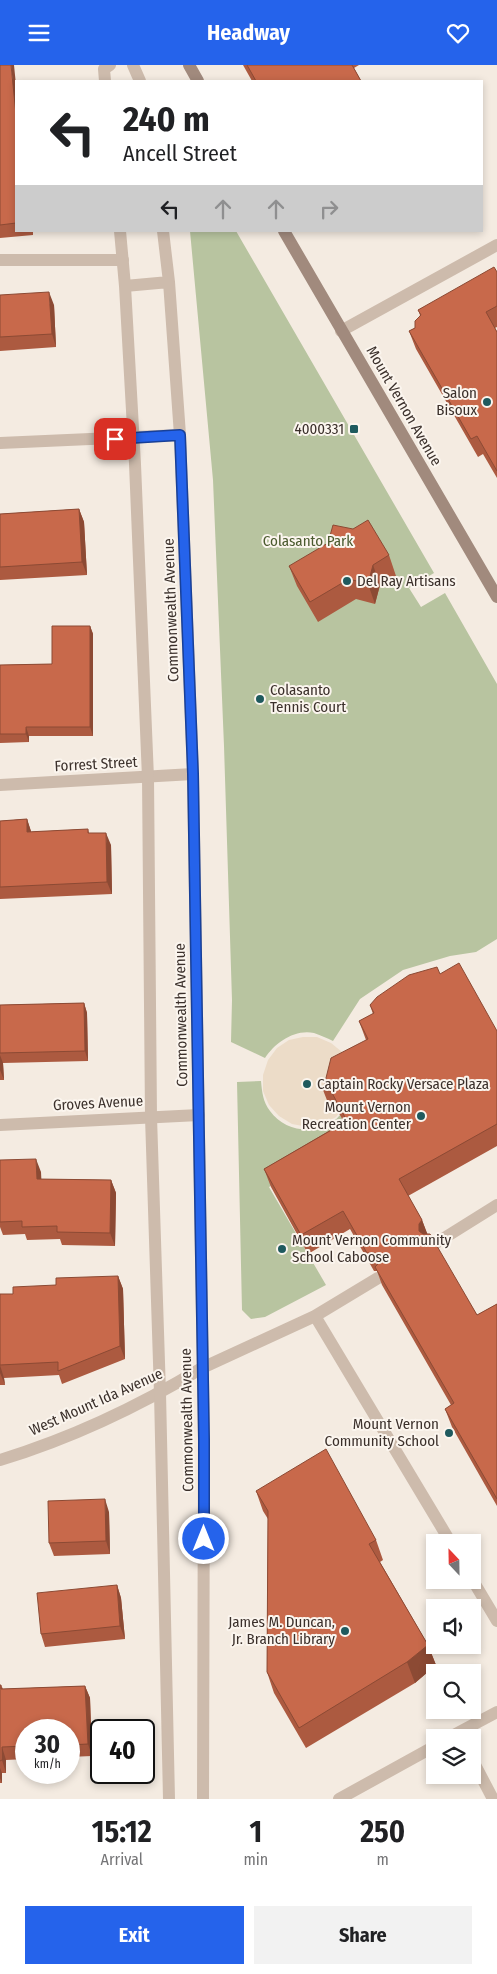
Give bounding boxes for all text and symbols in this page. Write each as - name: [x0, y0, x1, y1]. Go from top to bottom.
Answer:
- icon: menu: [25, 19, 53, 47]
- text: Headway: [207, 19, 290, 46]
- icon: heart: [444, 19, 472, 47]
- text: 240 m: [123, 98, 210, 140]
- icon: left: [40, 100, 105, 165]
- text: Ancell Street: [123, 140, 237, 167]
- icon: left: [156, 195, 184, 223]
- icon: ahead: [209, 195, 237, 223]
- icon: ahead: [262, 195, 290, 223]
- icon: right: [315, 195, 343, 223]
- street label: Mount Vernon Avenue: [362, 343, 446, 469]
- place label: Salon Bisoux: [436, 384, 477, 419]
- marker: Salon Bisoux: [481, 396, 493, 408]
- pin: [94, 418, 136, 460]
- place label: 4000331: [294, 420, 344, 438]
- marker: 4000331: [348, 423, 360, 435]
- icon: arrive: [101, 425, 129, 453]
- park label: Colasanto Park: [263, 532, 353, 550]
- street label: Commonwealth Avenue: [159, 538, 183, 682]
- place label: Del Ray Artisans: [357, 572, 456, 590]
- marker: Del Ray Artisans: [341, 575, 353, 587]
- place label: Colasanto Tennis Court: [270, 681, 346, 716]
- marker: Colasanto Tennis Court: [254, 693, 266, 705]
- street label: Forrest Street: [54, 753, 138, 775]
- street label: Commonwealth Avenue: [171, 943, 191, 1087]
- place label: Captain Rocky Versace Plaza: [317, 1075, 489, 1093]
- marker: Captain Rocky Versace Plaza: [301, 1078, 313, 1090]
- street label: Groves Avenue: [52, 1092, 144, 1114]
- place label: Mount Vernon Recreation Center: [302, 1098, 412, 1133]
- marker: Mount Vernon Recreation Center: [415, 1110, 427, 1122]
- place label: Mount Vernon Community School Caboose: [292, 1231, 452, 1266]
- marker: Mount Vernon Community School Caboose: [276, 1243, 288, 1255]
- street label: Commonwealth Avenue: [177, 1348, 197, 1492]
- street label: West Mount Ida Avenue: [27, 1364, 165, 1440]
- place label: Mount Vernon Community School: [325, 1415, 439, 1450]
- marker: Mount Vernon Community School: [443, 1427, 455, 1439]
- position arrow: [177, 1512, 229, 1564]
- north arrow: [426, 1534, 481, 1589]
- map controls: [426, 1534, 481, 1784]
- button: sound: [426, 1599, 481, 1654]
- place label: James M. Duncan, Jr. Branch Library: [228, 1613, 335, 1648]
- marker: James M. Duncan, Jr. Branch Library: [339, 1625, 351, 1637]
- button: search: [426, 1664, 481, 1719]
- speed limit sign: 40: [90, 1719, 155, 1784]
- button: layers: [426, 1729, 481, 1784]
- text: 30: [35, 1730, 60, 1760]
- text: km/h: [34, 1757, 61, 1771]
- text: 15:12: [92, 1814, 152, 1850]
- text: 1: [250, 1814, 262, 1850]
- text: 250: [360, 1814, 405, 1850]
- text: Arrival: [101, 1850, 143, 1869]
- text: min: [244, 1850, 268, 1869]
- text: m: [376, 1850, 389, 1869]
- button: Exit: [25, 1906, 244, 1964]
- button: Share: [254, 1906, 472, 1964]

